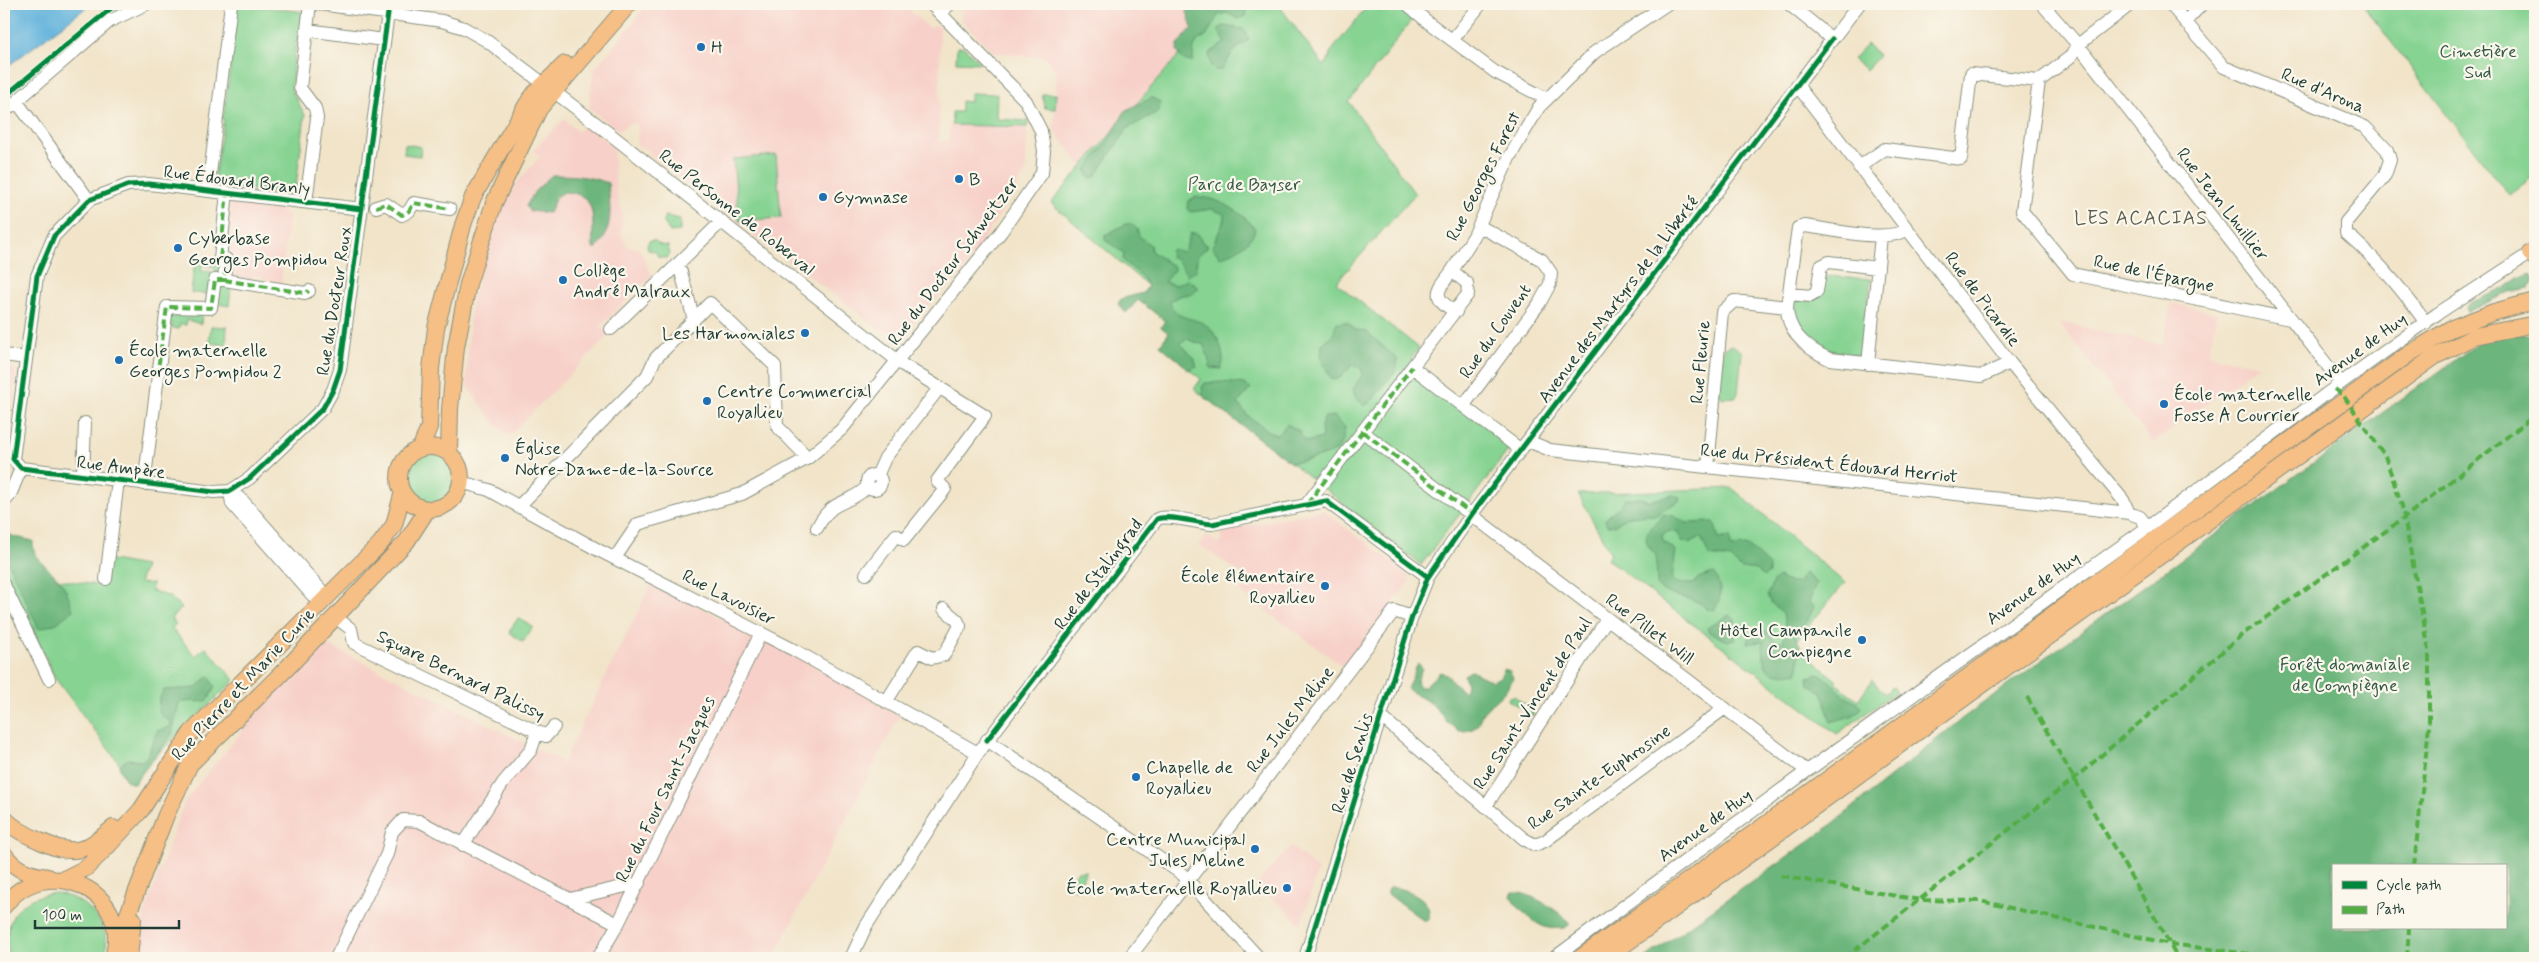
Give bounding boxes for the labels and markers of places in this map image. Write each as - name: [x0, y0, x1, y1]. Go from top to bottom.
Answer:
- place label: H: [711, 36, 723, 60]
- marker: H: [695, 41, 707, 53]
- place label: B: [969, 168, 980, 192]
- marker: B: [953, 173, 965, 185]
- place label: Gymnase: [833, 186, 908, 210]
- marker: Gymnase: [817, 191, 829, 203]
- place label: Cyberbase Georges Pompidou: [188, 227, 327, 273]
- marker: Cyberbase Georges Pompidou: [172, 242, 184, 254]
- place label: Collège André Malraux: [573, 259, 690, 304]
- marker: Collège André Malraux: [557, 274, 569, 286]
- place label: Les Harmoniales: [662, 322, 795, 346]
- marker: Les Harmoniales: [799, 327, 811, 339]
- place label: École maternelle Georges Pompidou 2: [129, 339, 282, 385]
- marker: École maternelle Georges Pompidou 2: [113, 354, 125, 366]
- place label: Centre Commercial Royallieu: [717, 380, 872, 425]
- place label: École maternelle Fosse A Courrier: [2174, 383, 2313, 428]
- marker: Centre Commercial Royallieu: [701, 395, 713, 407]
- marker: École maternelle Fosse A Courrier: [2158, 398, 2170, 410]
- place label: Église Notre-Dame-de-la-Source: [515, 437, 714, 482]
- marker: Église Notre-Dame-de-la-Source: [499, 452, 511, 464]
- place label: École élémentaire Royallieu: [1181, 565, 1315, 610]
- marker: École élémentaire Royallieu: [1319, 580, 1331, 592]
- place label: Hôtel Campanile Compiegne: [1720, 619, 1852, 664]
- marker: Hôtel Campanile Compiegne: [1856, 634, 1868, 646]
- place label: Chapelle de Royallieu: [1146, 756, 1233, 801]
- marker: Chapelle de Royallieu: [1130, 771, 1142, 783]
- place label: Centre Municipal Jules Meline: [1106, 828, 1245, 873]
- marker: Centre Municipal Jules Meline: [1249, 843, 1261, 855]
- place label: École maternelle Royallieu: [1066, 877, 1277, 901]
- marker: École maternelle Royallieu: [1281, 882, 1293, 894]

